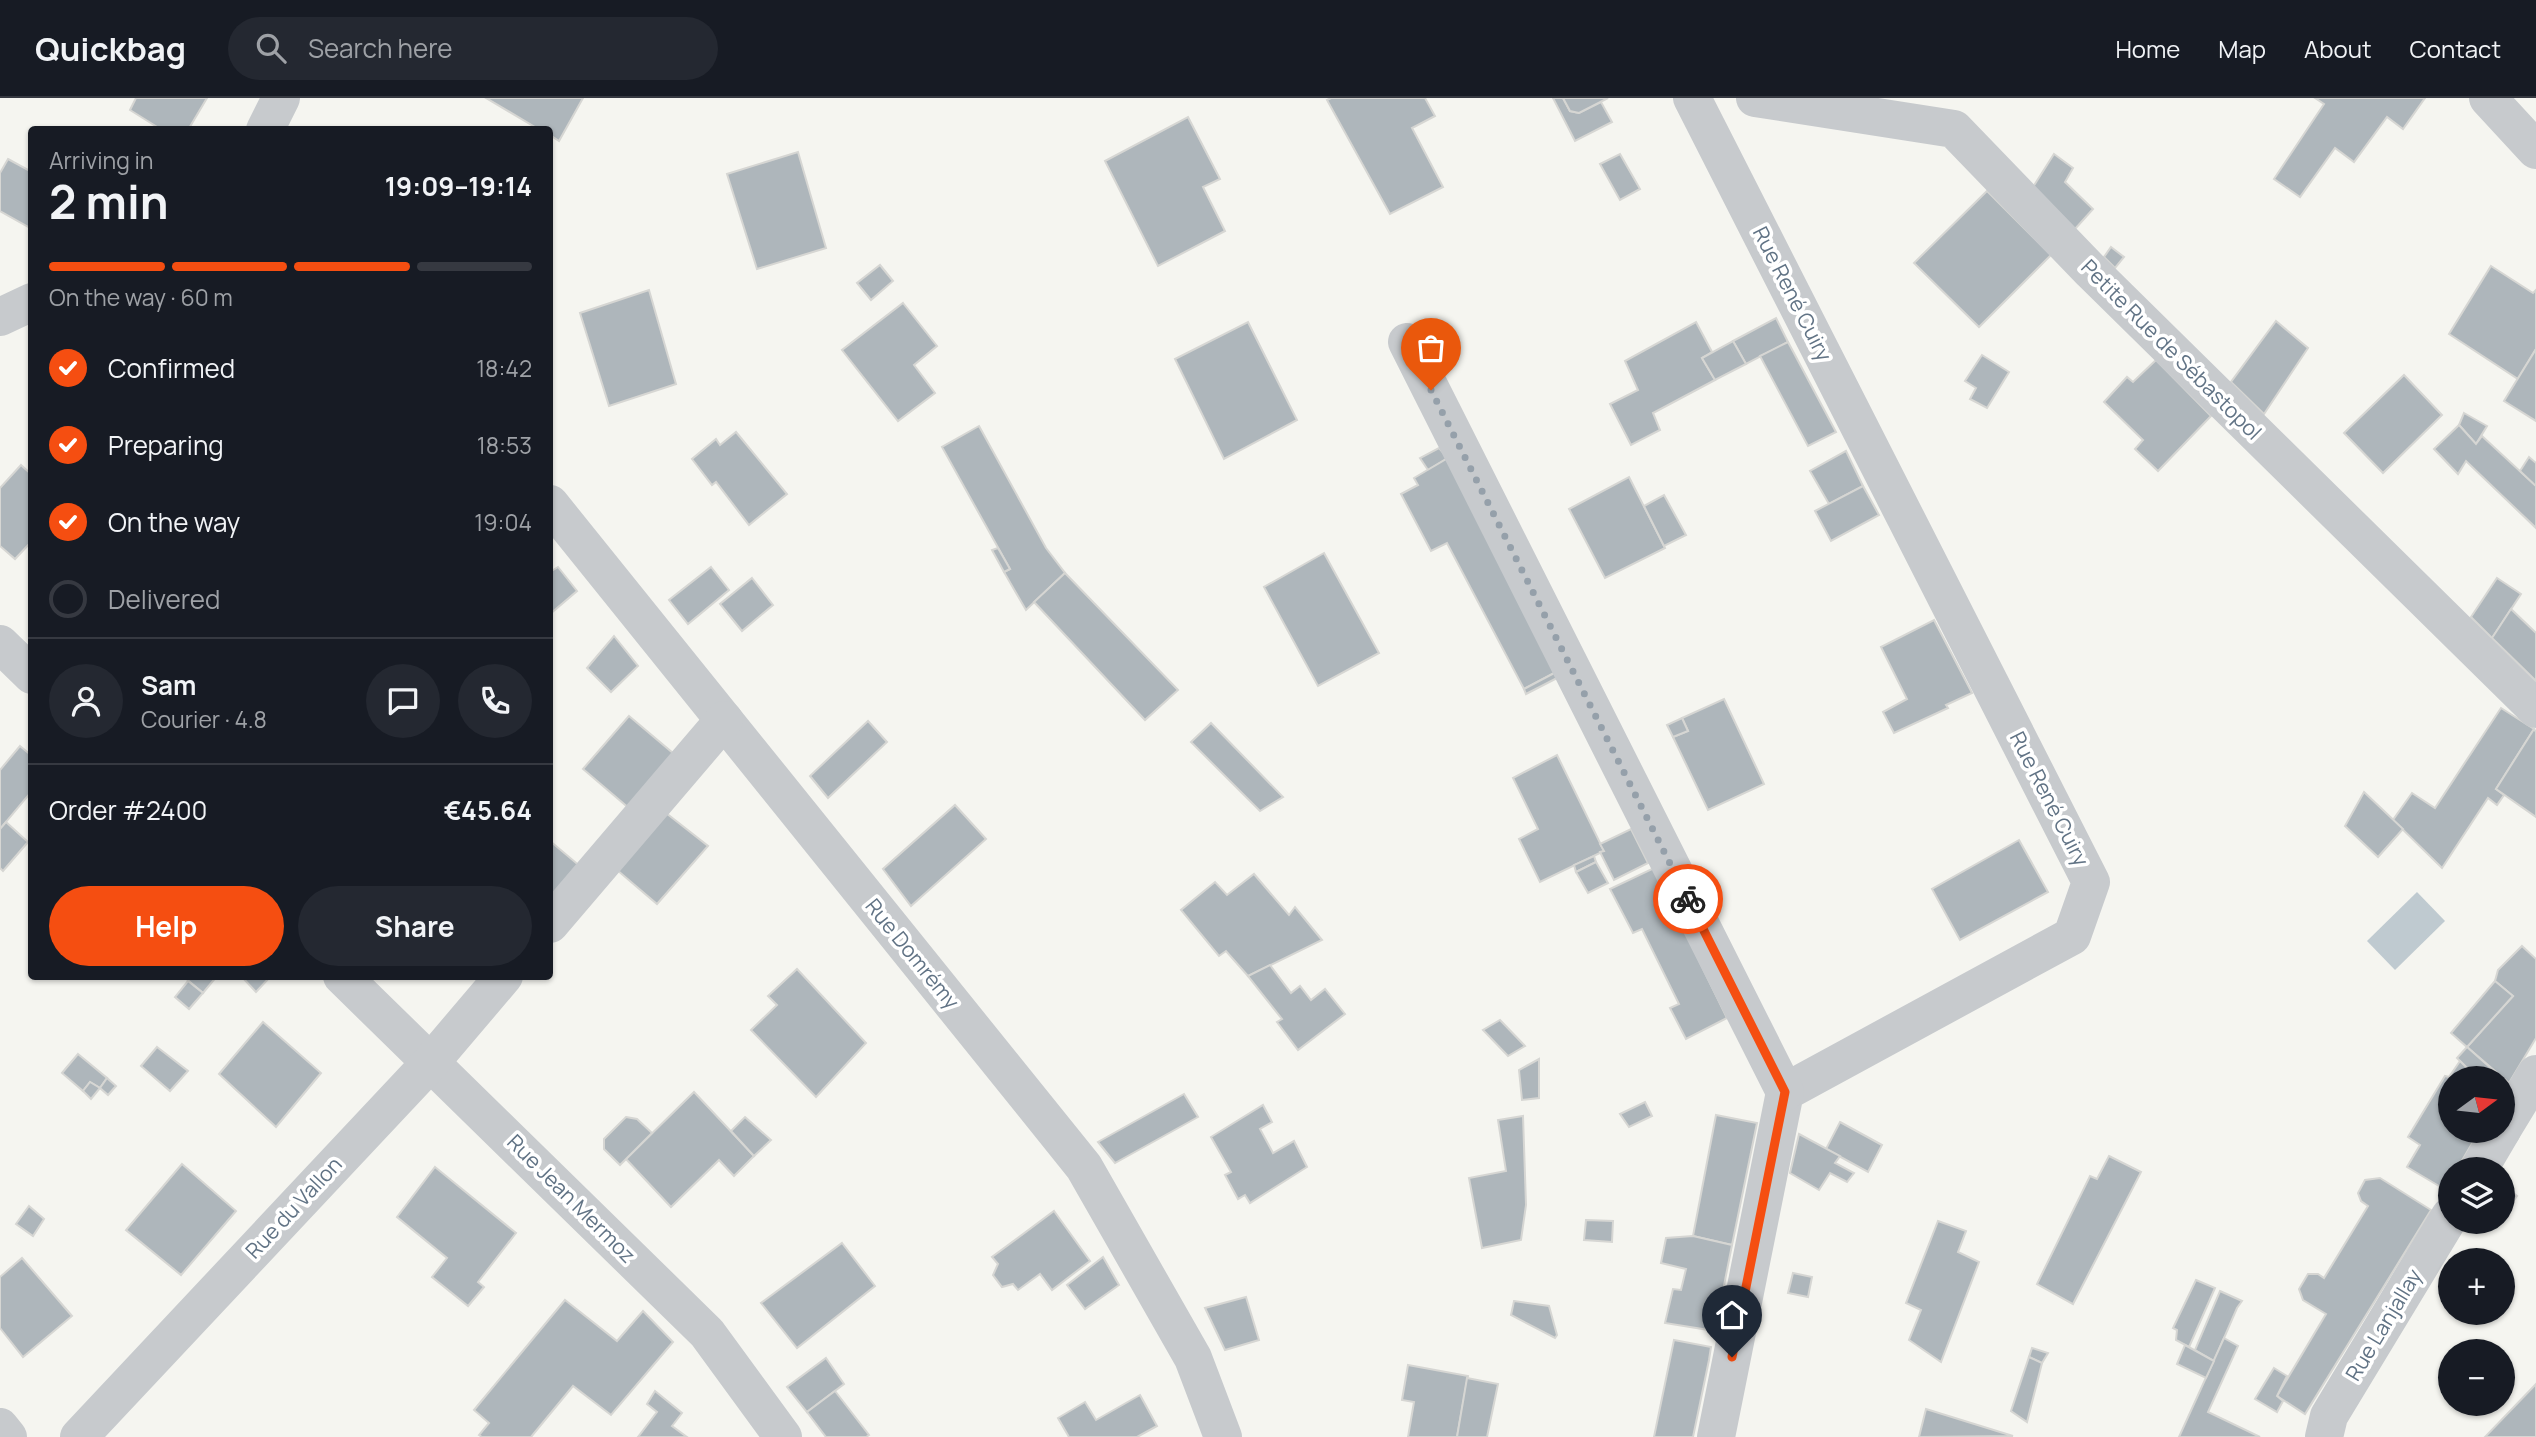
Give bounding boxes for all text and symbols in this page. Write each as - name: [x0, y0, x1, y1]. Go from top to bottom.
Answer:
- search box: [228, 17, 718, 80]
- text: Quickbag: [35, 26, 186, 71]
- icon: search: [252, 29, 290, 67]
- text: Search here: [308, 30, 453, 66]
- text: Home: [2115, 32, 2180, 65]
- text: Map: [2218, 32, 2266, 65]
- text: About: [2304, 32, 2372, 65]
- text: Contact: [2410, 32, 2501, 65]
- text: Arriving in: [49, 144, 154, 176]
- text: 19:09–19:14: [385, 168, 532, 204]
- text: 2 min: [49, 170, 169, 233]
- street label: Rue René Cuiry: [1747, 222, 1839, 366]
- street label: Petite Rue de Sébastopol: [2075, 253, 2268, 446]
- text: On the way · 60 m: [49, 281, 233, 313]
- pin: [1401, 318, 1461, 390]
- icon: bag: [1412, 329, 1450, 367]
- icon: check: [49, 349, 87, 387]
- text: Confirmed: [108, 350, 235, 386]
- text: 18:42: [476, 352, 532, 384]
- icon: check: [49, 426, 87, 464]
- text: Preparing: [108, 427, 224, 463]
- text: 18:53: [477, 429, 532, 461]
- icon: check: [49, 503, 87, 541]
- text: On the way: [108, 504, 240, 540]
- text: 19:04: [474, 506, 532, 538]
- text: Delivered: [108, 581, 220, 617]
- button: person: [49, 664, 123, 738]
- button: chat: [366, 664, 440, 738]
- button: phone: [458, 664, 532, 738]
- text: Sam: [141, 667, 196, 703]
- text: Courier · 4.8: [141, 703, 267, 735]
- street label: Rue René Cuiry: [2004, 727, 2096, 871]
- text: Order #2400: [49, 792, 207, 828]
- text: €45.64: [444, 792, 532, 828]
- courier: [1653, 864, 1723, 934]
- icon: bike: [1669, 880, 1707, 918]
- button: Help: [49, 886, 284, 966]
- button: Share: [298, 886, 532, 966]
- street label: Rue Domrémy: [860, 892, 966, 1014]
- north arrow: [2438, 1066, 2515, 1143]
- map controls: [2438, 1066, 2515, 1416]
- street label: Rue Jean Mermoz: [501, 1128, 642, 1269]
- street label: Rue du Vallon: [239, 1150, 348, 1264]
- button: layers: [2438, 1157, 2515, 1234]
- button: +: [2438, 1248, 2515, 1325]
- street label: Rue Lanjallay: [2339, 1263, 2428, 1386]
- pin: [1702, 1285, 1762, 1357]
- icon: home: [1713, 1296, 1751, 1334]
- button: −: [2438, 1339, 2515, 1416]

